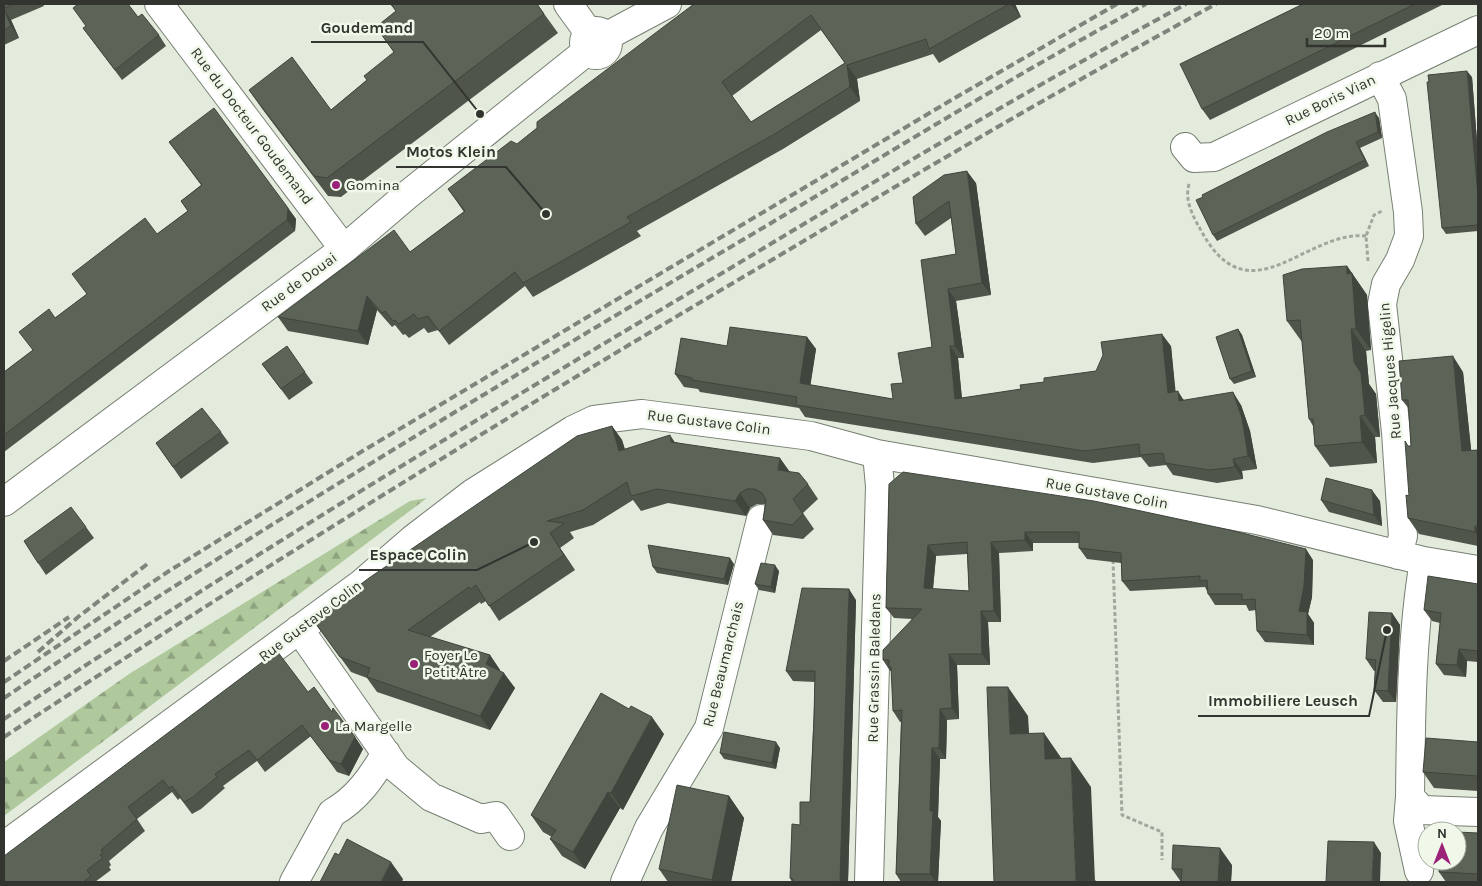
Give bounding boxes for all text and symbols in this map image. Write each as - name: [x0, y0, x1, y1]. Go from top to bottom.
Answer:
- callout: Goudemand: [311, 11, 423, 42]
- scale bar: [1307, 15, 1384, 47]
- text: Goudemand: [321, 18, 413, 37]
- text: 20 m: [1314, 24, 1349, 42]
- street label: Rue du Docteur Goudemand: [187, 44, 317, 208]
- street label: Rue Boris Vian: [1282, 70, 1378, 130]
- callout: Motos Klein: [396, 136, 506, 167]
- text: Motos Klein: [406, 142, 496, 161]
- place label: Gomina: [346, 176, 400, 194]
- marker: Gomina: [330, 179, 342, 191]
- street label: Rue de Douai: [257, 248, 341, 316]
- street label: Rue Jacques Higelin: [1375, 302, 1405, 440]
- street label: Rue Gustave Colin: [646, 406, 772, 438]
- street label: Rue Gustave Colin: [1044, 473, 1170, 513]
- callout: Espace Colin: [359, 539, 477, 570]
- text: Espace Colin: [369, 545, 467, 564]
- street label: Rue Gustave Colin: [255, 577, 365, 665]
- street label: Rue Grassin Baledans: [864, 593, 884, 743]
- street label: Rue Beaumarchais: [699, 599, 747, 729]
- place label: Foyer Le Petit Âtre: [424, 646, 487, 681]
- marker: Foyer Le Petit Âtre: [408, 658, 420, 670]
- callout: Immobiliere Leusch: [1198, 685, 1369, 716]
- text: Immobiliere Leusch: [1208, 691, 1358, 710]
- place label: La Margelle: [335, 717, 412, 735]
- marker: La Margelle: [319, 720, 331, 732]
- north arrow: [1417, 821, 1467, 871]
- text: N: [1437, 825, 1447, 842]

